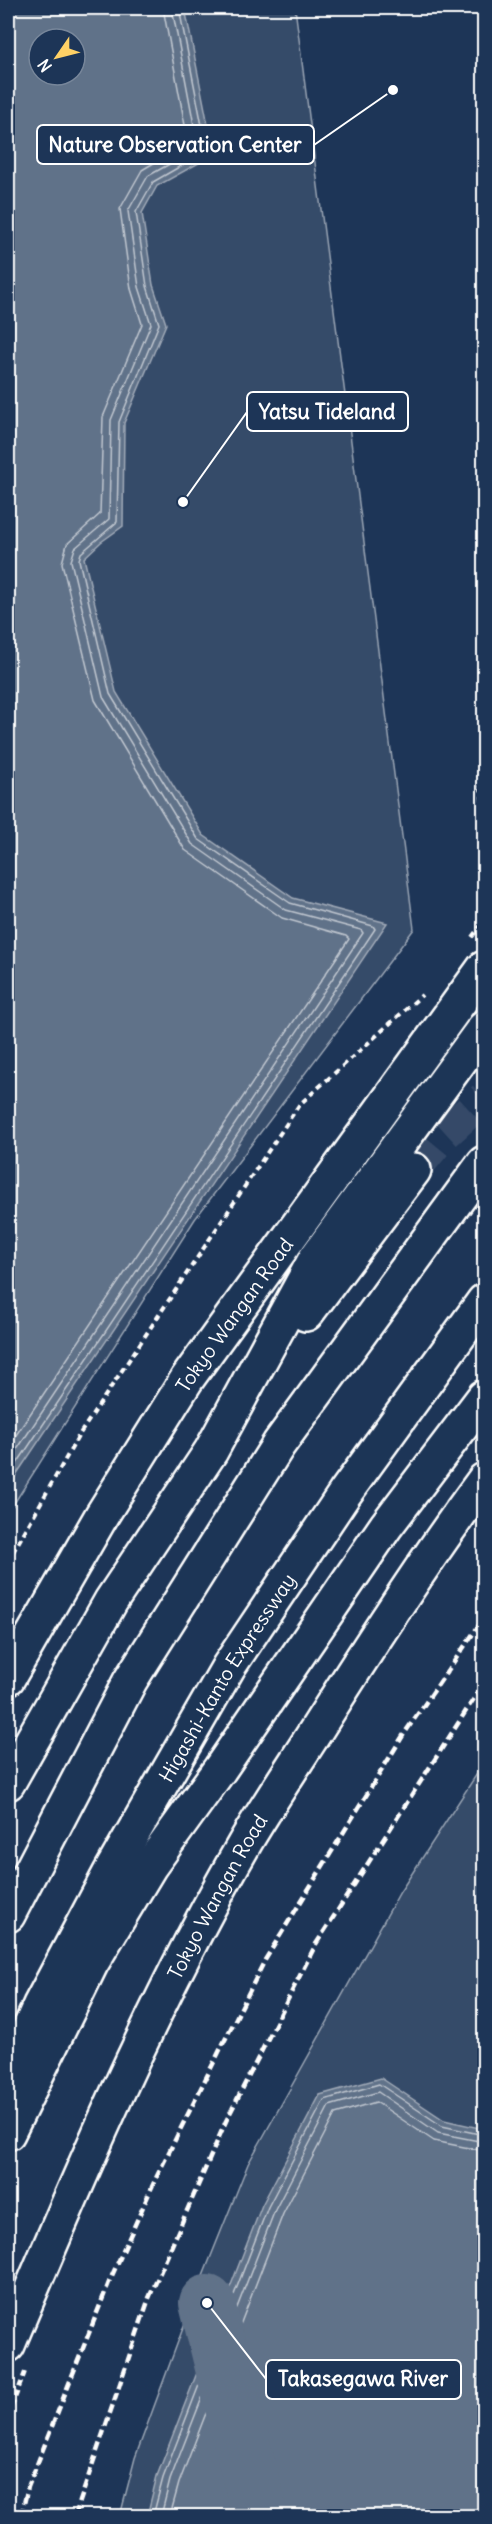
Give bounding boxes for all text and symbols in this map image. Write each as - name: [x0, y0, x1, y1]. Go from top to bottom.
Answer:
- north arrow: [27, 27, 87, 87]
- text: N: [33, 55, 56, 76]
- callout: Nature Observation Center: [37, 125, 314, 164]
- text: Nature Observation Center: [48, 131, 302, 158]
- callout: Yatsu Tideland: [247, 392, 408, 431]
- text: Yatsu Tideland: [258, 398, 396, 425]
- street label: Tokyo Wangan Road: [170, 1232, 298, 1396]
- street label: Higashi-Kanto Expressway: [153, 1568, 300, 1786]
- street label: Tokyo Wangan Road: [162, 1809, 272, 1983]
- callout: Takasegawa River: [266, 2360, 461, 2399]
- text: Takasegawa River: [278, 2365, 449, 2392]

